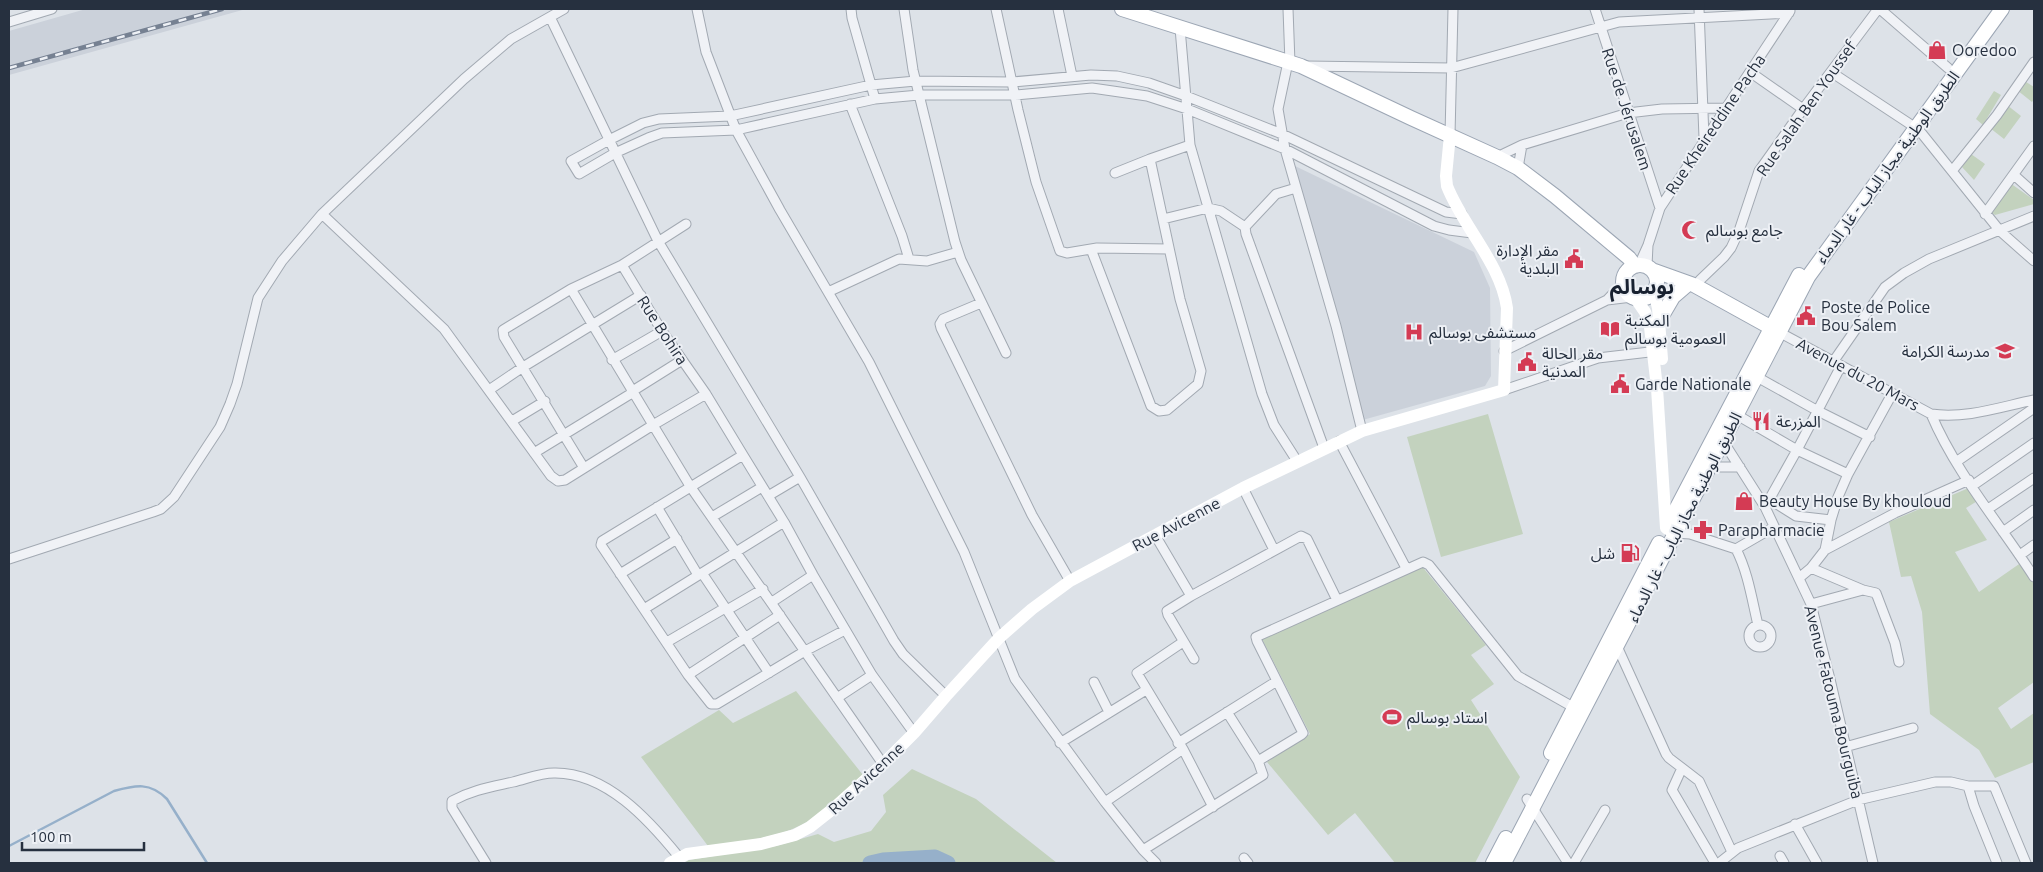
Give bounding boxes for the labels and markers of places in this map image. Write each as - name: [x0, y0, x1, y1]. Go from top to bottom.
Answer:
- shop icon: Ooredoo: [1926, 39, 1948, 61]
- place label: Ooredoo: [1952, 41, 2017, 59]
- mosque icon: جامع بوسالم: [1680, 219, 1702, 241]
- place label: جامع بوسالم: [1706, 221, 1783, 243]
- place label: مقر الإدارة البلدية: [1496, 241, 1559, 277]
- public building icon: مقر الإدارة البلدية: [1563, 248, 1585, 270]
- place label: Poste de Police Bou Salem: [1821, 298, 1930, 334]
- public building icon: Poste de Police Bou Salem: [1795, 305, 1817, 327]
- place label: المكتبة العمومية بوسالم: [1625, 311, 1726, 351]
- library icon: المكتبة العمومية بوسالم: [1599, 318, 1621, 340]
- hospital icon: مستشفى بوسالم: [1403, 321, 1425, 343]
- place label: مستشفى بوسالم: [1429, 323, 1536, 345]
- school or university icon: مدرسة الكرامة: [1994, 340, 2016, 362]
- place label: مدرسة الكرامة: [1902, 342, 1990, 361]
- place label: مقر الحالة المدنية: [1542, 344, 1603, 380]
- public building icon: مقر الحالة المدنية: [1516, 351, 1538, 373]
- public building icon: Garde Nationale: [1609, 373, 1631, 395]
- place label: Garde Nationale: [1635, 375, 1751, 393]
- restaurant icon: المزرعة: [1750, 410, 1772, 432]
- place label: المزرعة: [1776, 412, 1821, 431]
- shop icon: Beauty House By khouloud: [1733, 490, 1755, 512]
- place label: Beauty House By khouloud: [1759, 492, 1951, 510]
- pharmacy icon: Parapharmacie: [1692, 519, 1714, 541]
- place label: Parapharmacie: [1718, 521, 1825, 539]
- fuel station icon: شل: [1619, 542, 1641, 564]
- place label: شل: [1591, 544, 1615, 563]
- sports icon: استاد بوسالم: [1381, 706, 1403, 728]
- place label: استاد بوسالم: [1407, 708, 1487, 730]

